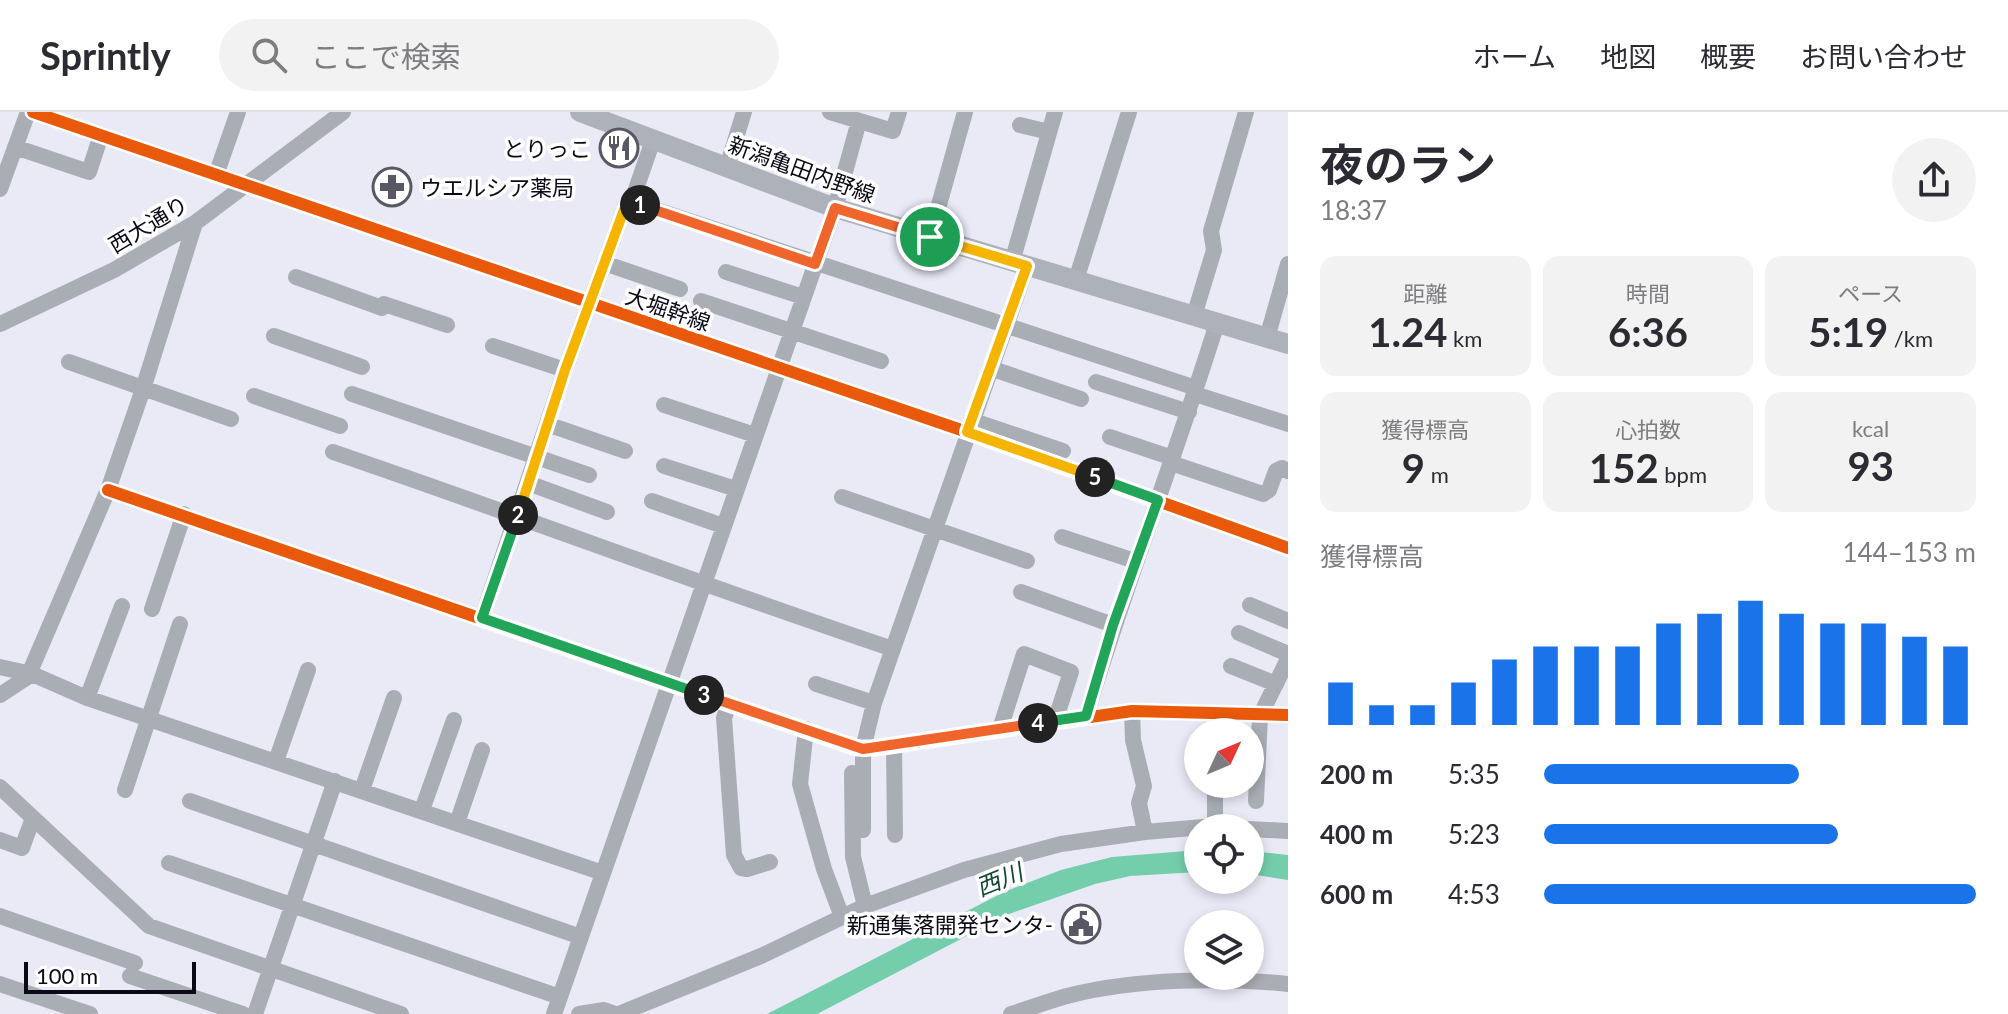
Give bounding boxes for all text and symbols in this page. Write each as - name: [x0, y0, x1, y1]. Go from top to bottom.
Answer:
- search box: [219, 19, 779, 91]
- text: Sprintly: [40, 32, 171, 78]
- icon: search: [247, 33, 291, 77]
- text: ここで検索: [311, 38, 461, 74]
- text: ホーム: [1473, 39, 1556, 73]
- text: 地図: [1600, 39, 1656, 73]
- text: 概要: [1700, 39, 1756, 73]
- text: お問い合わせ: [1800, 39, 1968, 73]
- restaurant icon: とりっこ: [598, 127, 640, 169]
- street label: 新潟亀田内野線: [725, 130, 879, 208]
- place label: とりっこ: [503, 135, 591, 162]
- text: 夜のラン: [1320, 138, 1496, 190]
- button: share: [1892, 138, 1976, 222]
- pharmacy icon: ウエルシア薬局: [371, 166, 413, 208]
- place label: ウエルシア薬局: [420, 174, 574, 201]
- pin: 1: [620, 185, 660, 225]
- street label: 西大通り: [103, 190, 193, 258]
- text: 1: [634, 191, 646, 218]
- text: 18:37: [1320, 194, 1387, 226]
- pin: [896, 203, 964, 271]
- icon: arrive: [908, 215, 952, 259]
- text: 距離: [1403, 280, 1447, 307]
- text: 時間: [1626, 280, 1670, 307]
- text: ペース: [1838, 280, 1903, 307]
- street label: 大堀幹線: [622, 282, 714, 336]
- text: 1.24: [1368, 308, 1447, 356]
- text: 6:36: [1608, 308, 1688, 356]
- text: 5:19: [1808, 308, 1888, 356]
- text: km: [1447, 325, 1482, 352]
- text: /km: [1888, 325, 1933, 352]
- text: kcal: [1852, 415, 1889, 442]
- text: 獲得標高: [1381, 416, 1469, 443]
- text: 心拍数: [1615, 416, 1681, 443]
- text: 93: [1847, 442, 1894, 490]
- text: 9: [1402, 444, 1425, 492]
- text: 152: [1589, 444, 1659, 492]
- pin: 5: [1075, 457, 1115, 497]
- text: m: [1425, 461, 1449, 488]
- text: bpm: [1659, 461, 1707, 488]
- text: 5: [1089, 463, 1101, 490]
- pin: 2: [498, 495, 538, 535]
- text: 2: [512, 501, 524, 528]
- text: 144–153 m: [1842, 536, 1976, 568]
- text: 獲得標高: [1320, 540, 1424, 572]
- pin: 3: [684, 675, 724, 715]
- text: 3: [698, 681, 710, 708]
- pin: 4: [1018, 703, 1058, 743]
- text: 4: [1032, 709, 1044, 736]
- north arrow: [1184, 718, 1264, 798]
- map controls: [1184, 718, 1264, 990]
- text: 200 m: [1320, 758, 1393, 790]
- text: 5:35: [1448, 758, 1500, 790]
- button: locate: [1184, 814, 1264, 894]
- text: 400 m: [1320, 818, 1393, 850]
- text: 5:23: [1448, 818, 1500, 850]
- water label: 西川: [971, 855, 1029, 901]
- text: 600 m: [1320, 878, 1393, 910]
- text: 4:53: [1448, 878, 1500, 910]
- public building icon: 新通集落開発センタ-: [1060, 903, 1102, 945]
- button: layers: [1184, 910, 1264, 990]
- place label: 新通集落開発センタ-: [847, 911, 1053, 938]
- scale bar: [24, 958, 196, 994]
- text: 100 m: [36, 962, 98, 989]

